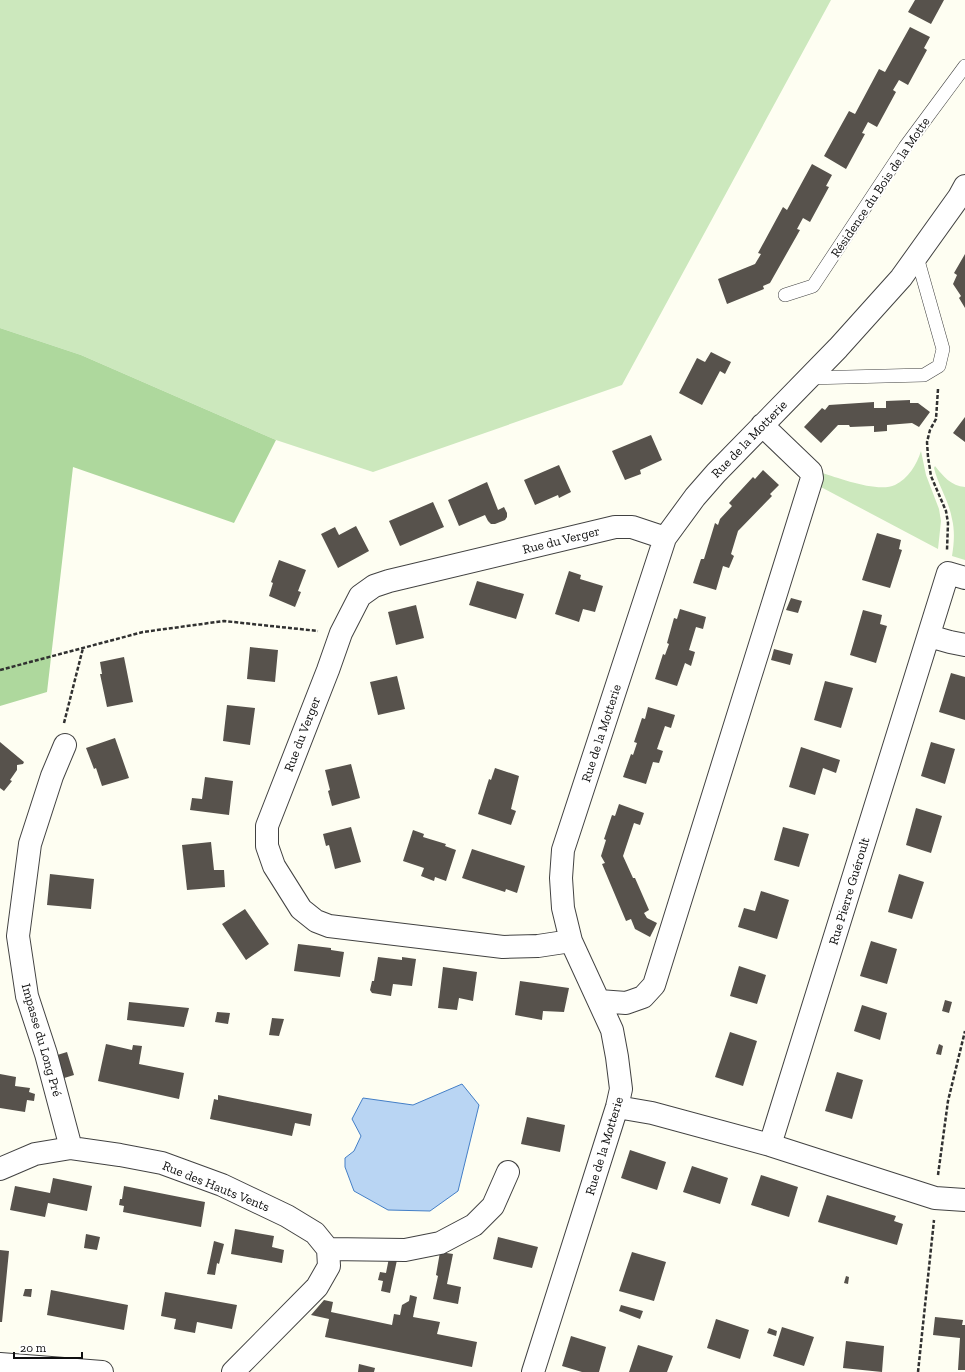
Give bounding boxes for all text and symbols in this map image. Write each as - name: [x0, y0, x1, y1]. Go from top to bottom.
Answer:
- street label: Résidence du Bois de la Motte: [827, 114, 933, 260]
- street label: Rue de la Motterie: [708, 397, 790, 481]
- street label: Rue du Verger: [521, 523, 601, 557]
- street label: Rue de la Motterie: [578, 682, 624, 784]
- street label: Rue du Verger: [281, 694, 323, 774]
- street label: Rue Pierre Guéroult: [826, 835, 873, 947]
- street label: Impasse du Long Pré: [19, 982, 65, 1098]
- street label: Rue de la Motterie: [582, 1095, 626, 1197]
- street label: Rue des Hauts Vents: [160, 1158, 272, 1214]
- scale bar: [14, 1334, 82, 1360]
- text: 20 m: [20, 1341, 47, 1355]

